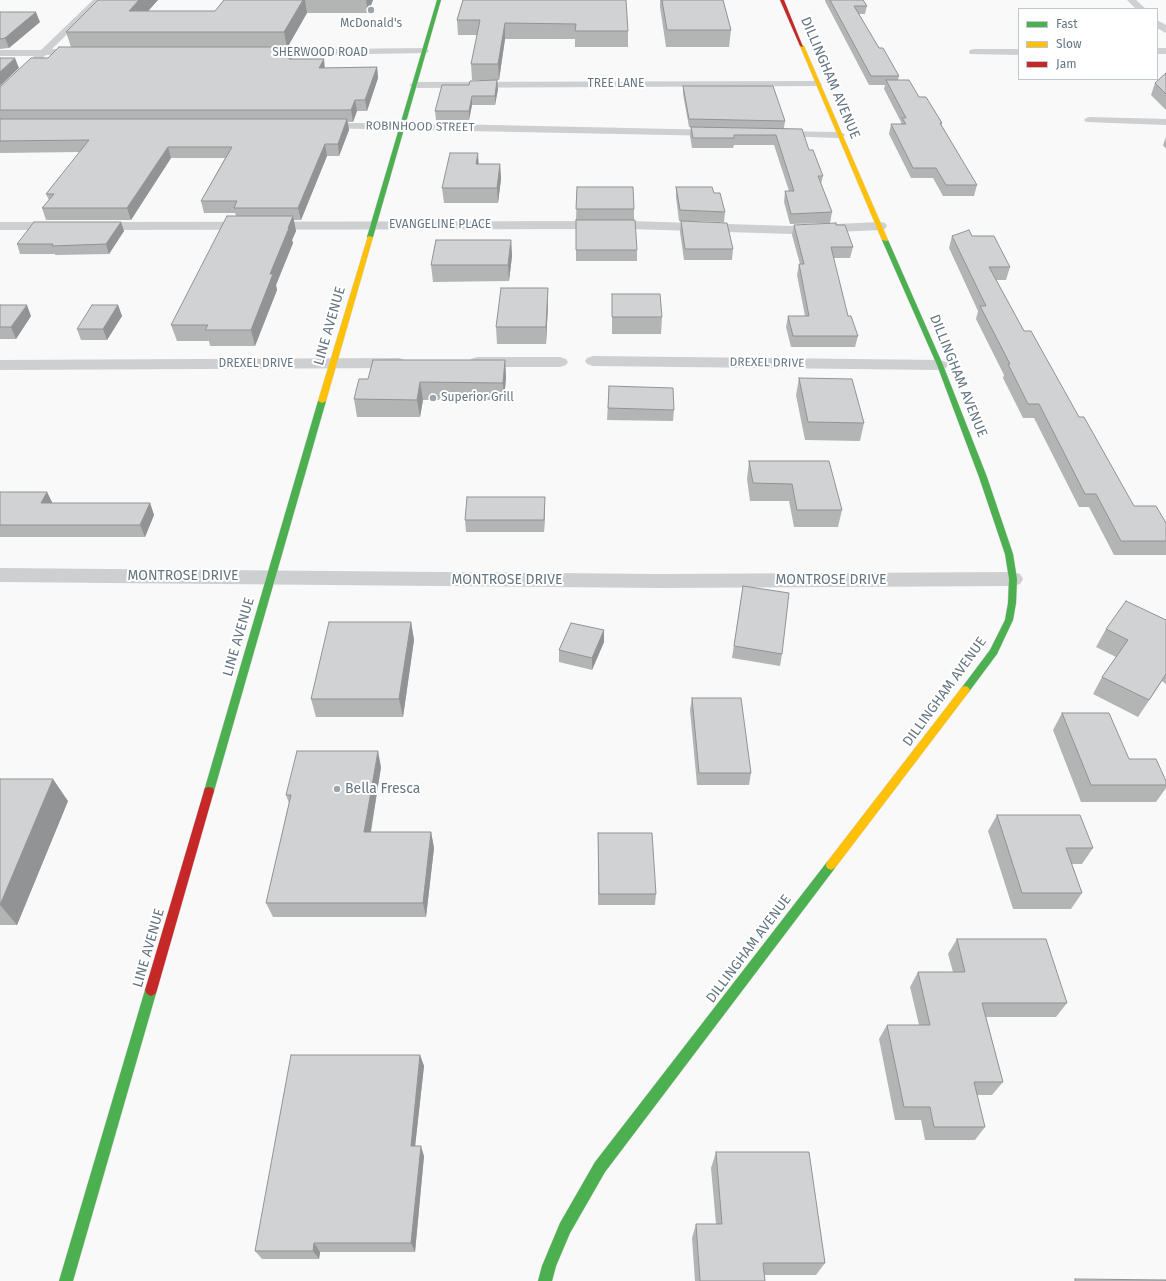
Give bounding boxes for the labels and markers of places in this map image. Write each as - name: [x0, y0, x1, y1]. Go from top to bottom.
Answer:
- marker: McDonald's: [366, 5, 376, 15]
- place label: McDonald's: [340, 17, 402, 31]
- place label: Superior Grill: [441, 391, 514, 405]
- marker: Superior Grill: [428, 393, 438, 403]
- place label: Bella Fresca: [345, 781, 420, 797]
- marker: Bella Fresca: [332, 784, 342, 794]

